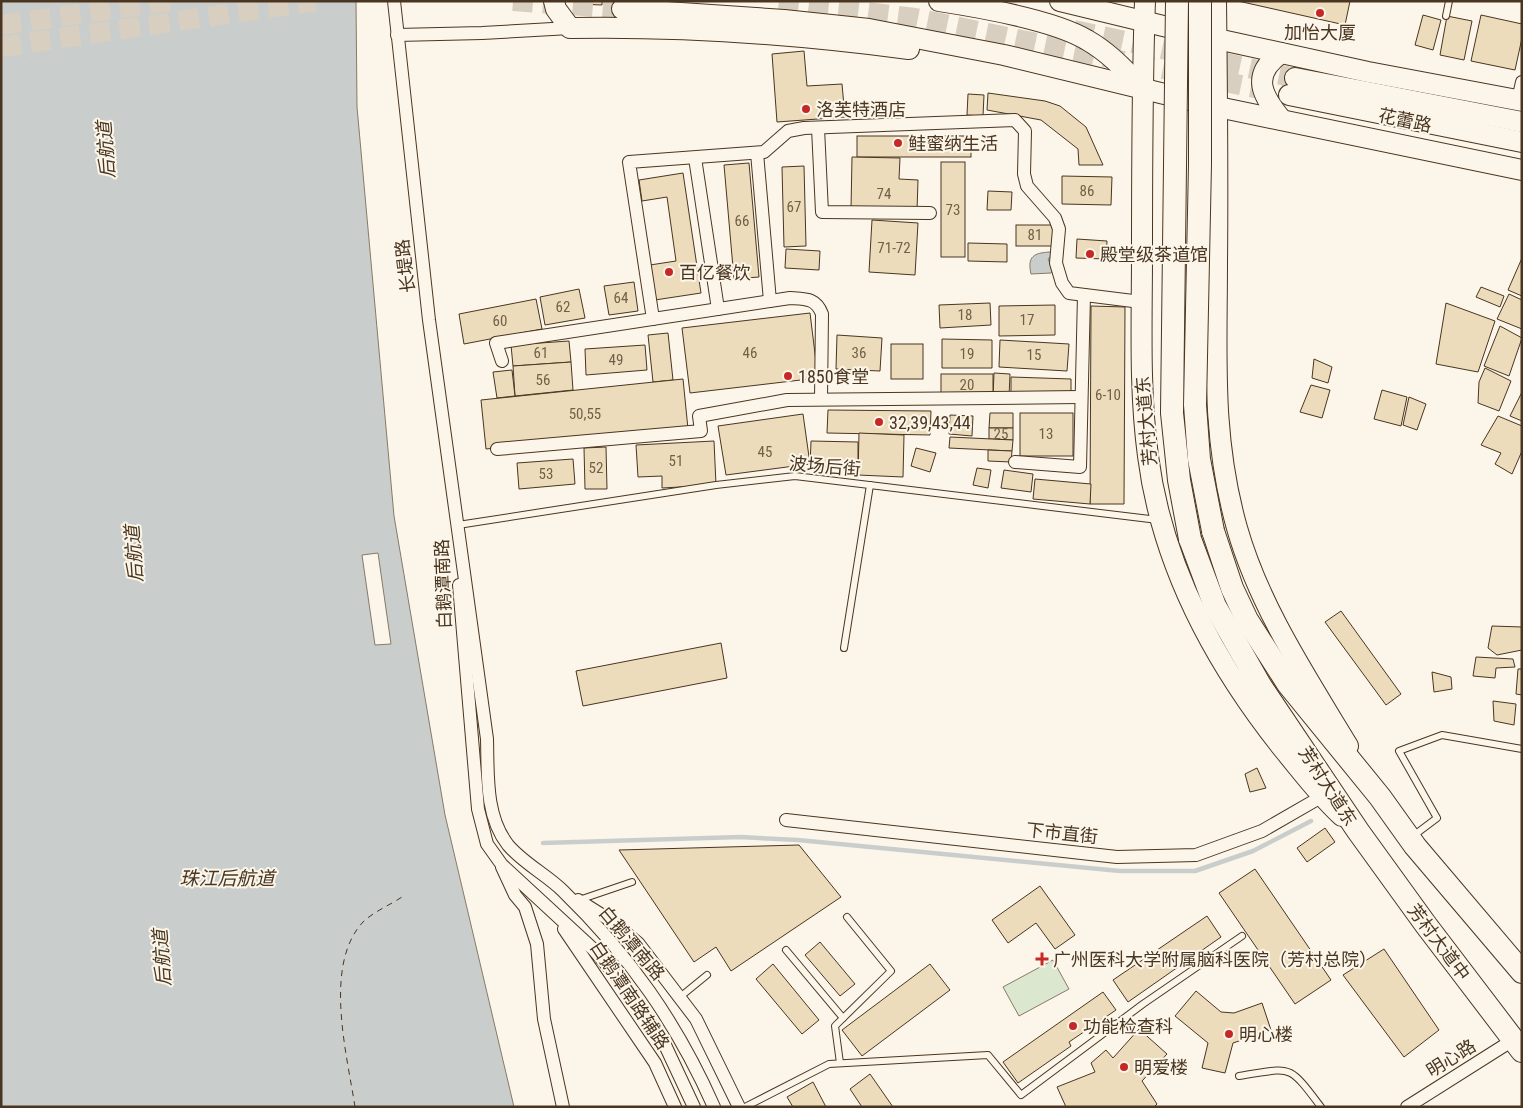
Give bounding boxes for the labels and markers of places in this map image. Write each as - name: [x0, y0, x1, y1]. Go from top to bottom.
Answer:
- marker: 加怡大厦: [1314, 7, 1326, 19]
- place label: 加怡大厦: [1284, 22, 1356, 43]
- place label: 洛芙特酒店: [816, 99, 906, 120]
- marker: 洛芙特酒店: [800, 103, 812, 115]
- place label: 鲑蜜纳生活: [908, 133, 998, 154]
- marker: 鲑蜜纳生活: [892, 137, 904, 149]
- place label: 殿堂级茶道馆: [1100, 244, 1208, 265]
- marker: 殿堂级茶道馆: [1084, 248, 1096, 260]
- place label: 百亿餐饮: [679, 262, 751, 283]
- marker: 百亿餐饮: [663, 266, 675, 278]
- place label: 1850食堂: [798, 366, 870, 387]
- marker: 1850食堂: [782, 370, 794, 382]
- place label: 32,39,43,44: [889, 412, 971, 433]
- marker: 32,39,43,44: [873, 416, 885, 428]
- place label: 广州医科大学附属脑科医院（芳村总院）: [1053, 949, 1377, 970]
- marker: 广州医科大学附属脑科医院（芳村总院）: [1035, 952, 1049, 966]
- place label: 功能检查科: [1083, 1016, 1173, 1037]
- marker: 功能检查科: [1067, 1020, 1079, 1032]
- place label: 明心楼: [1239, 1024, 1293, 1045]
- marker: 明心楼: [1223, 1028, 1235, 1040]
- place label: 明爱楼: [1134, 1057, 1188, 1078]
- marker: 明爱楼: [1118, 1061, 1130, 1073]

